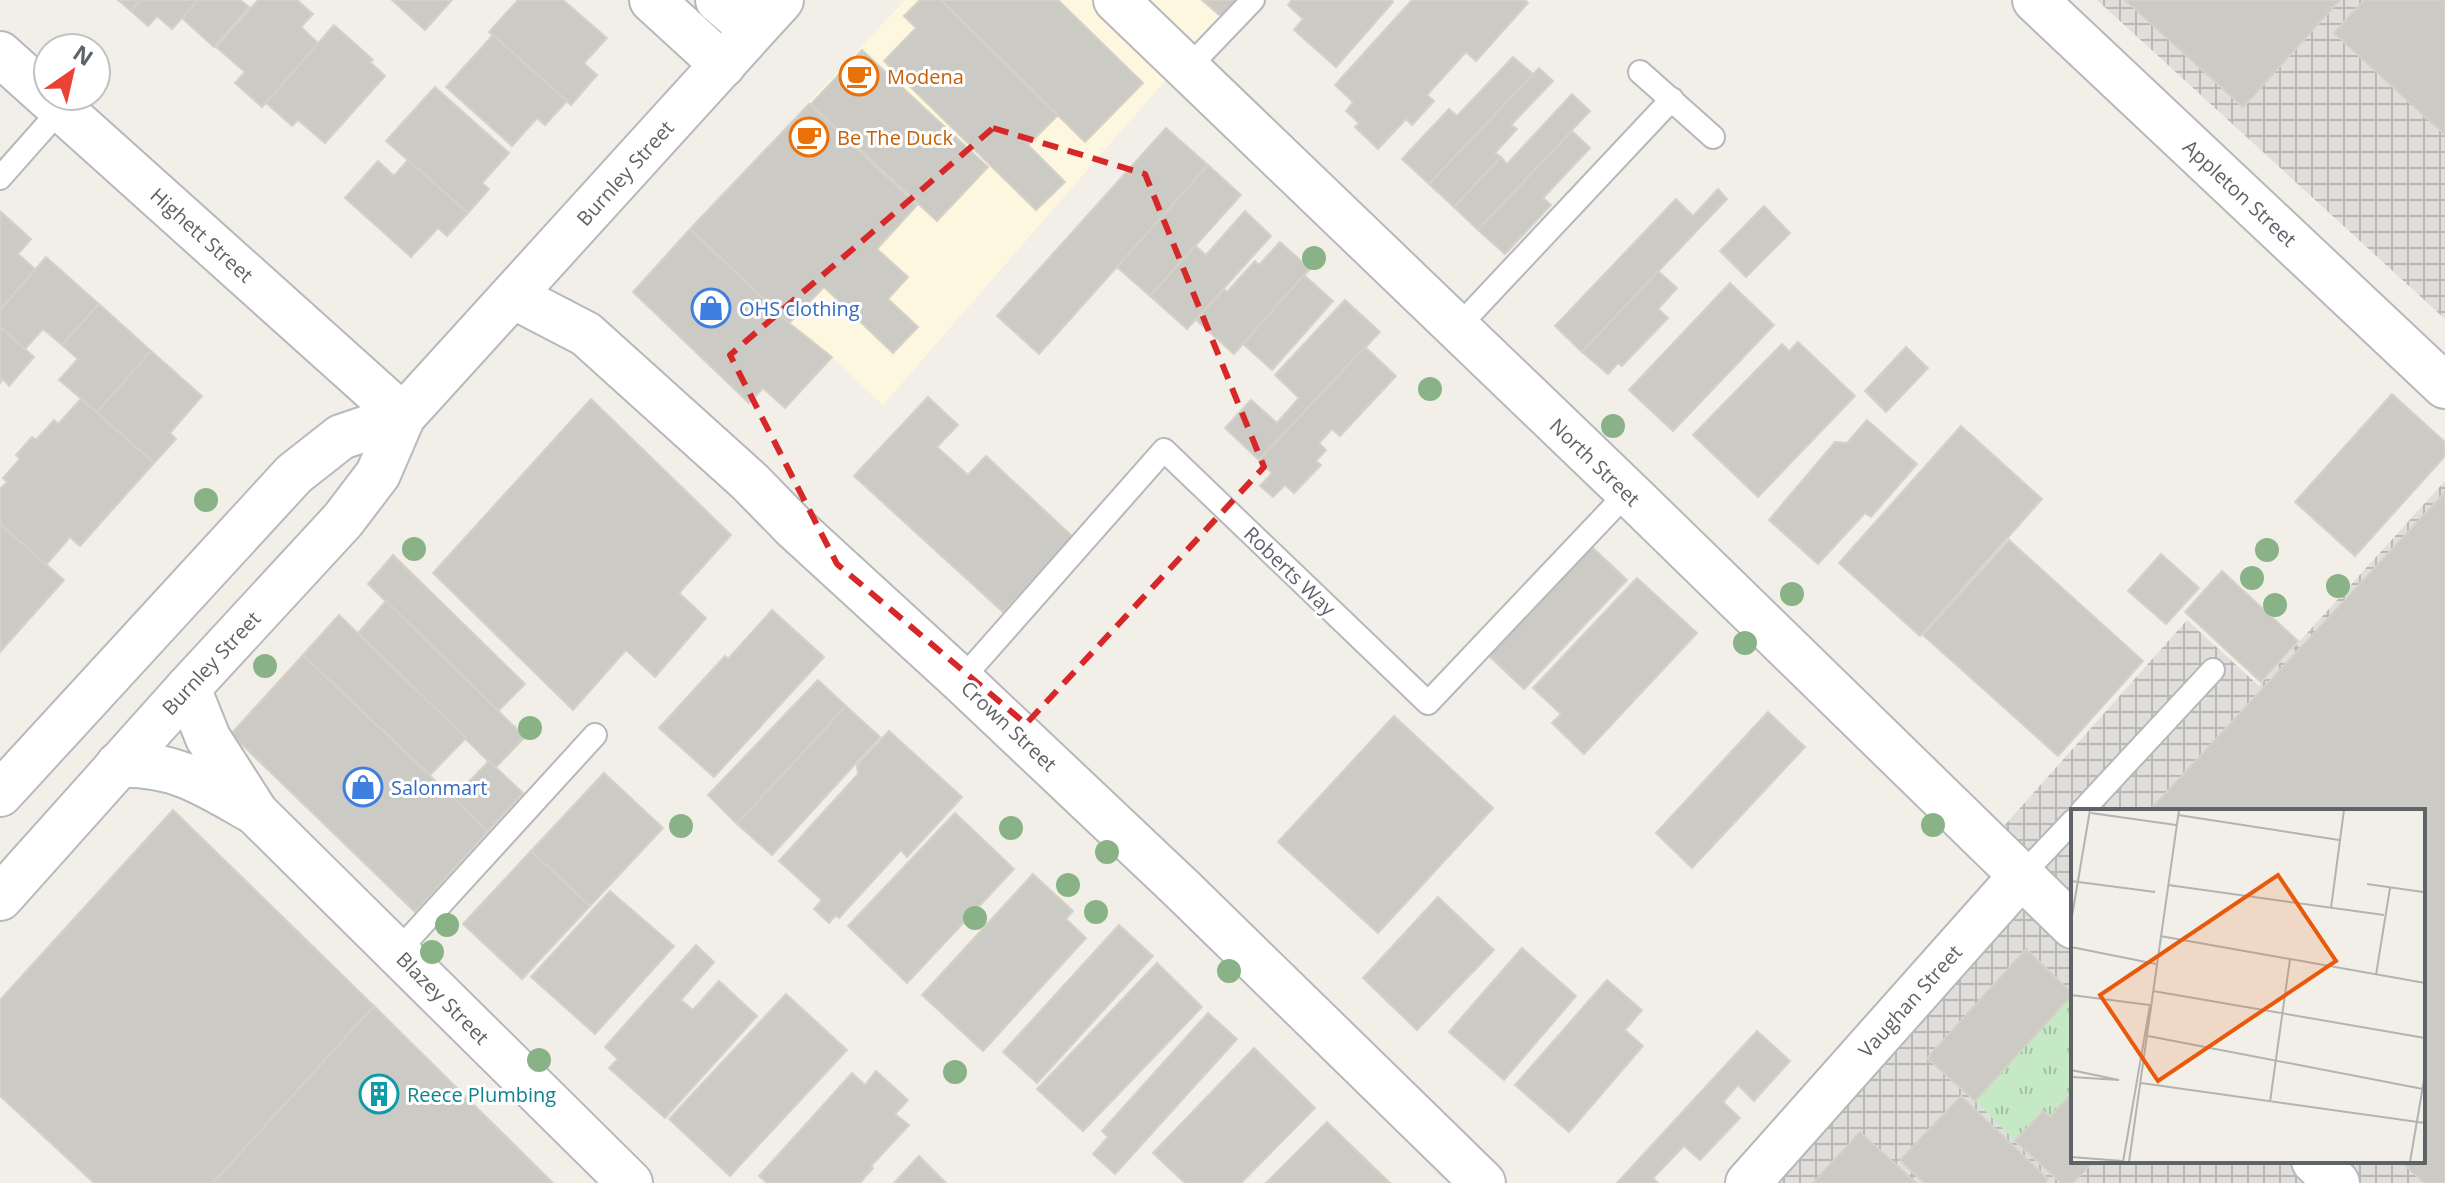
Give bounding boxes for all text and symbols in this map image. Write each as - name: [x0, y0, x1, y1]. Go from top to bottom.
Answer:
- north arrow: [32, 32, 112, 112]
- text: N: [68, 37, 100, 72]
- cafe icon: Modena: [838, 55, 880, 97]
- place label: Modena: [887, 63, 964, 90]
- street label: Burnley Street: [570, 115, 680, 231]
- cafe icon: Be The Duck: [788, 116, 830, 158]
- place label: Be The Duck: [837, 124, 953, 151]
- street label: Appleton Street: [2177, 133, 2303, 253]
- street label: Highett Street: [145, 182, 259, 288]
- shop icon: OHS clothing: [690, 287, 732, 329]
- place label: OHS clothing: [739, 295, 860, 322]
- street label: North Street: [1544, 412, 1646, 512]
- street label: Roberts Way: [1238, 520, 1342, 622]
- street label: Burnley Street: [156, 605, 266, 721]
- street label: Crown Street: [955, 675, 1063, 777]
- shop icon: Salonmart: [342, 766, 384, 808]
- place label: Salonmart: [391, 774, 487, 801]
- inset map: [2071, 809, 2425, 1163]
- street label: Vaughan Street: [1852, 939, 1968, 1063]
- street label: Blazey Street: [391, 946, 495, 1050]
- building icon: Reece Plumbing: [358, 1073, 400, 1115]
- place label: Reece Plumbing: [407, 1081, 556, 1108]

